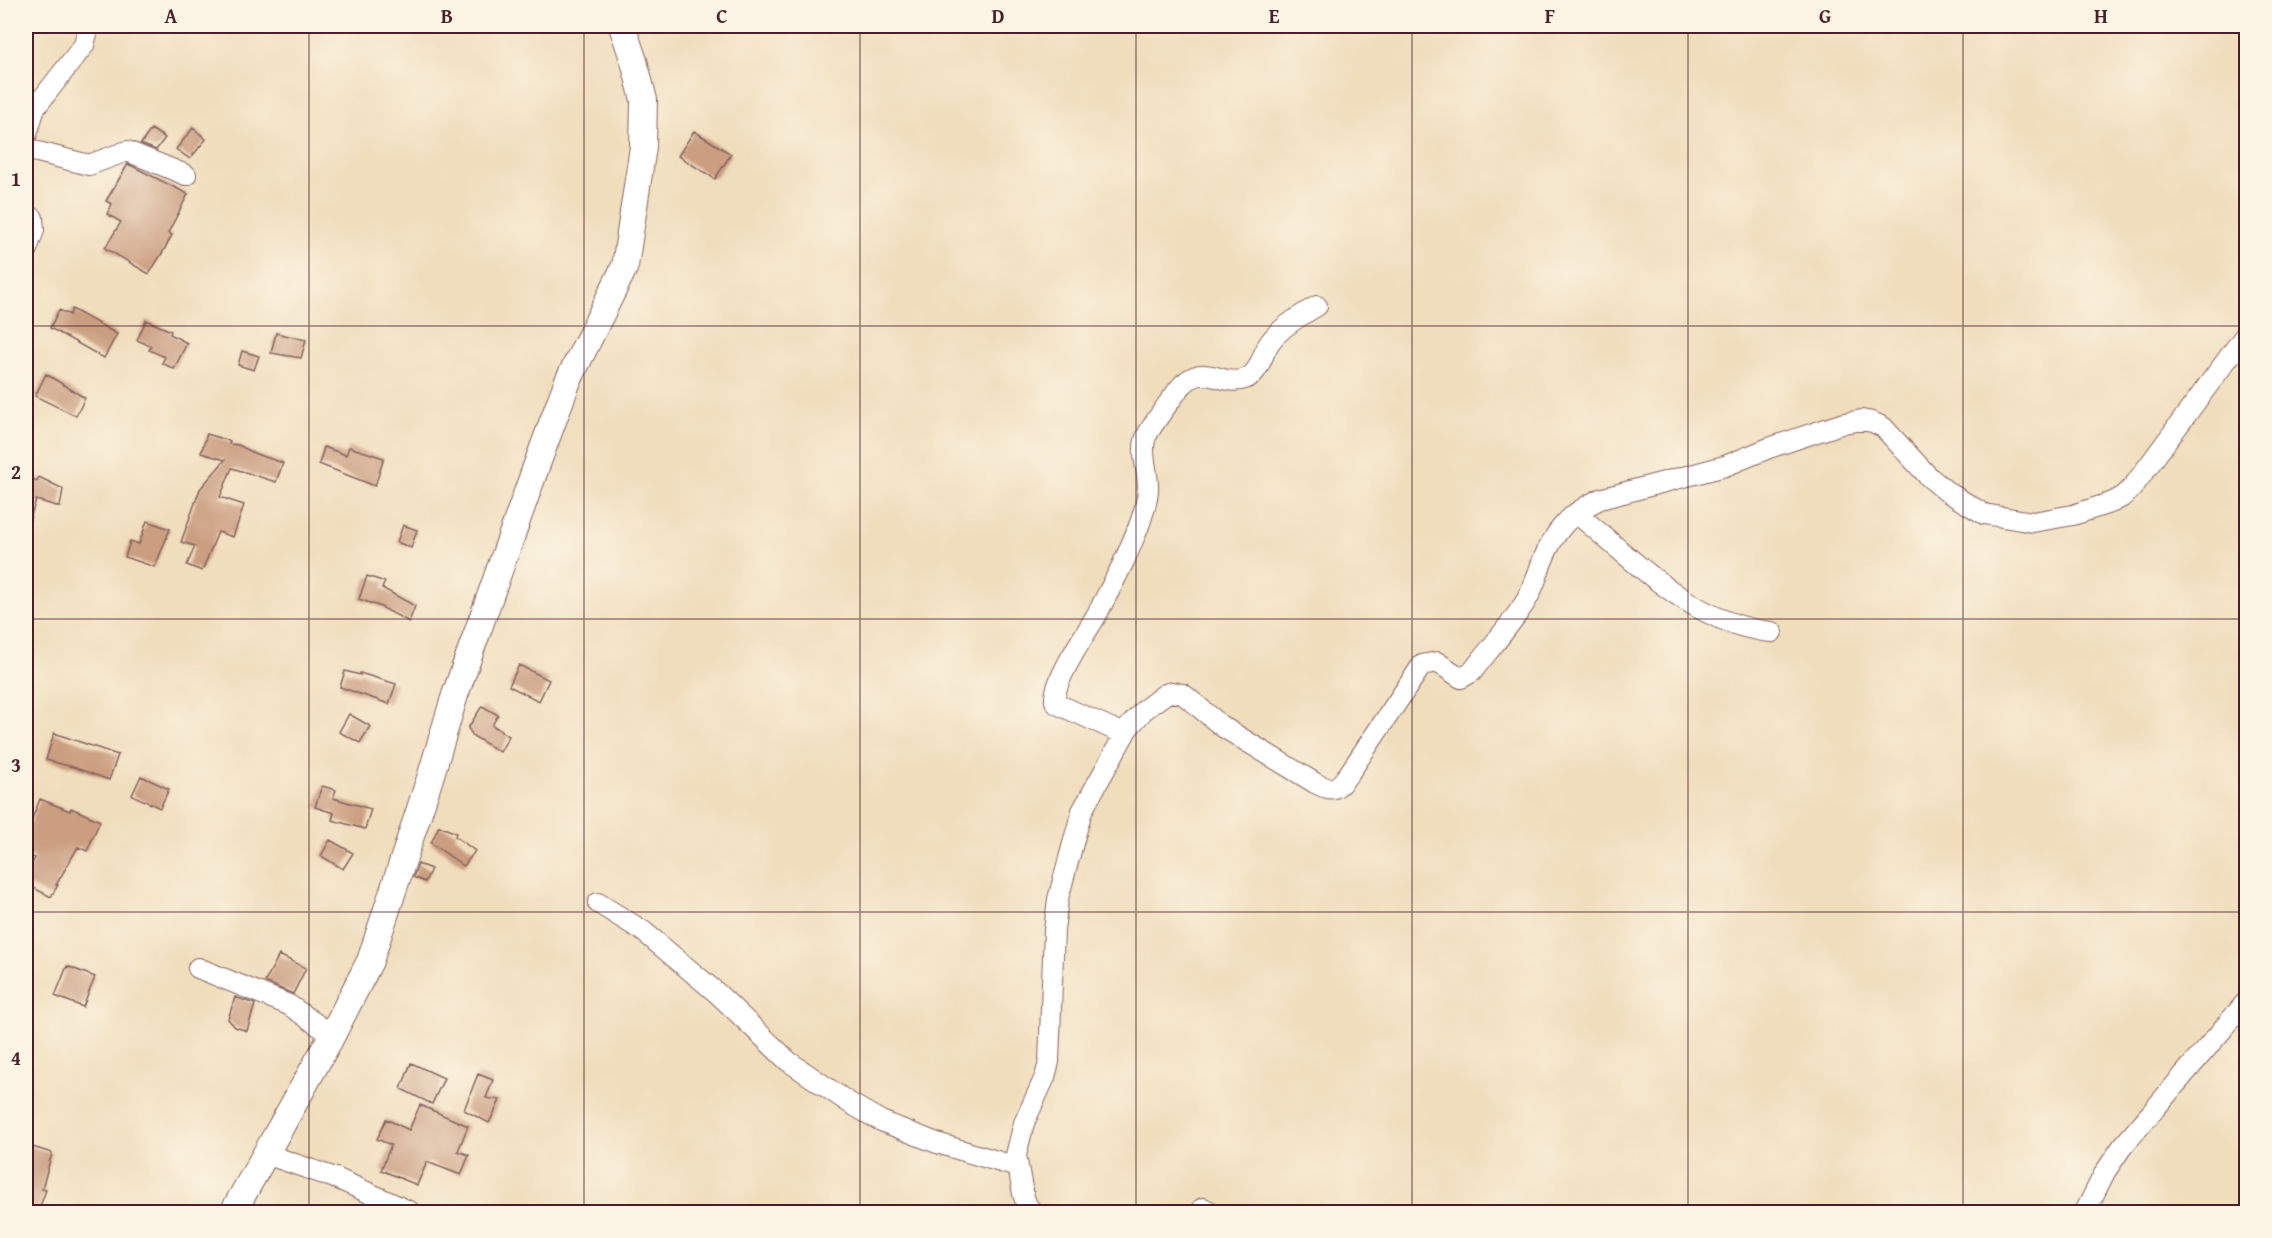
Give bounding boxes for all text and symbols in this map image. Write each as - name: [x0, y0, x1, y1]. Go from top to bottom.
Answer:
- text: A: [165, 1, 178, 30]
- text: B: [441, 1, 453, 30]
- text: C: [716, 1, 728, 30]
- text: D: [991, 1, 1005, 30]
- text: E: [1269, 1, 1280, 30]
- text: F: [1545, 1, 1555, 30]
- text: G: [1819, 1, 1831, 30]
- text: H: [2094, 1, 2108, 30]
- text: 1: [11, 164, 21, 193]
- text: 2: [11, 457, 21, 486]
- text: 3: [11, 750, 21, 779]
- text: 4: [11, 1043, 21, 1072]

